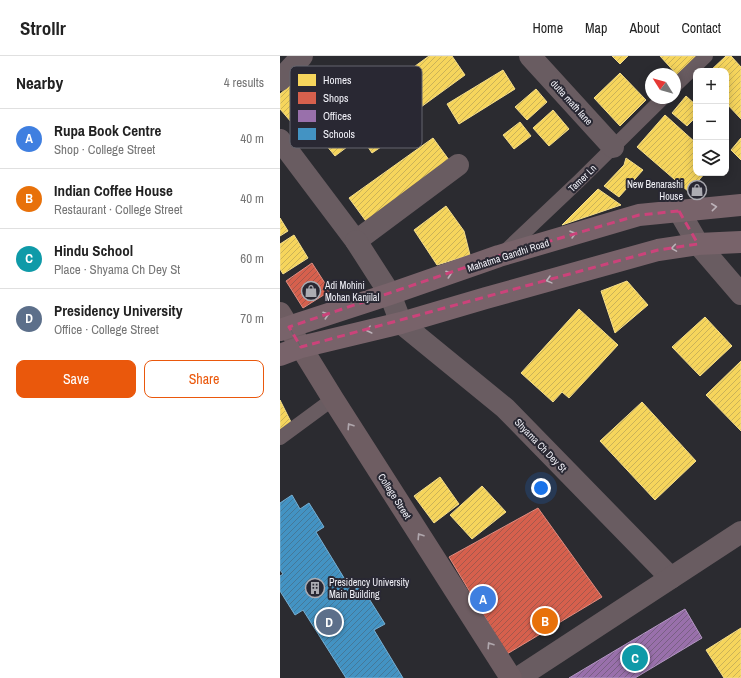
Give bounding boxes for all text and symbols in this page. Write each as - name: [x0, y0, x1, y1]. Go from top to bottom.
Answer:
- text: Strollr: [20, 15, 66, 41]
- text: Home: [532, 19, 563, 37]
- text: Map: [585, 19, 607, 37]
- text: About: [629, 19, 659, 37]
- text: Contact: [681, 19, 721, 37]
- legend: [290, 66, 422, 148]
- north arrow: [645, 68, 681, 104]
- map controls: [693, 68, 729, 176]
- button: +: [693, 68, 729, 104]
- text: Nearby: [16, 71, 63, 94]
- text: Homes: [323, 73, 352, 87]
- text: 4 results: [224, 74, 264, 91]
- street label: dutta math lane: [548, 77, 596, 128]
- text: Shops: [323, 91, 349, 105]
- button: −: [693, 104, 729, 140]
- text: Offices: [323, 109, 352, 123]
- text: Rupa Book Centre: [54, 120, 161, 141]
- text: Schools: [323, 127, 356, 141]
- text: A: [25, 130, 33, 147]
- text: 40 m: [240, 130, 264, 147]
- button: layers: [693, 140, 729, 176]
- text: Shop · College Street: [54, 141, 155, 158]
- street label: Tamer Ln: [565, 162, 599, 195]
- place label: New Benarashi House: [627, 178, 683, 203]
- shop icon: New Benarashi House: [686, 179, 708, 201]
- text: Indian Coffee House: [54, 180, 173, 201]
- text: B: [25, 190, 33, 207]
- text: 40 m: [240, 190, 264, 207]
- text: Restaurant · College Street: [54, 201, 183, 218]
- one-way arrow: [711, 203, 717, 212]
- one-way arrow: [569, 230, 576, 239]
- street label: Mahatma Gandhi Road: [466, 236, 551, 275]
- text: Hindu School: [54, 240, 133, 261]
- one-way arrow: [671, 243, 677, 252]
- text: C: [25, 250, 33, 267]
- text: 60 m: [240, 250, 264, 267]
- text: Place · Shyama Ch Dey St: [54, 261, 180, 278]
- one-way arrow: [445, 270, 452, 278]
- one-way arrow: [545, 276, 552, 284]
- place label: Adi Mohini Mohan Kanjilal: [324, 279, 379, 304]
- shop icon: Adi Mohini Mohan Kanjilal: [300, 280, 322, 302]
- text: Presidency University: [54, 300, 183, 321]
- text: D: [25, 310, 33, 327]
- text: 70 m: [240, 310, 264, 327]
- one-way arrow: [322, 311, 329, 320]
- text: Office · College Street: [54, 321, 159, 338]
- one-way arrow: [366, 326, 373, 334]
- button: Save: [16, 360, 136, 398]
- button: Share: [144, 360, 264, 398]
- street label: Shyama Ch Dey St: [512, 416, 570, 475]
- one-way arrow: [347, 423, 355, 430]
- street label: College Street: [375, 471, 415, 522]
- your location: [531, 478, 551, 498]
- one-way arrow: [417, 533, 425, 540]
- place label: Presidency University Main Building: [329, 576, 410, 601]
- building icon: Presidency University Main Building: [304, 577, 326, 599]
- pin: A: [470, 584, 496, 614]
- pin: B: [532, 606, 558, 636]
- pin: D: [316, 607, 342, 637]
- one-way arrow: [488, 642, 495, 649]
- pin: C: [622, 643, 648, 673]

